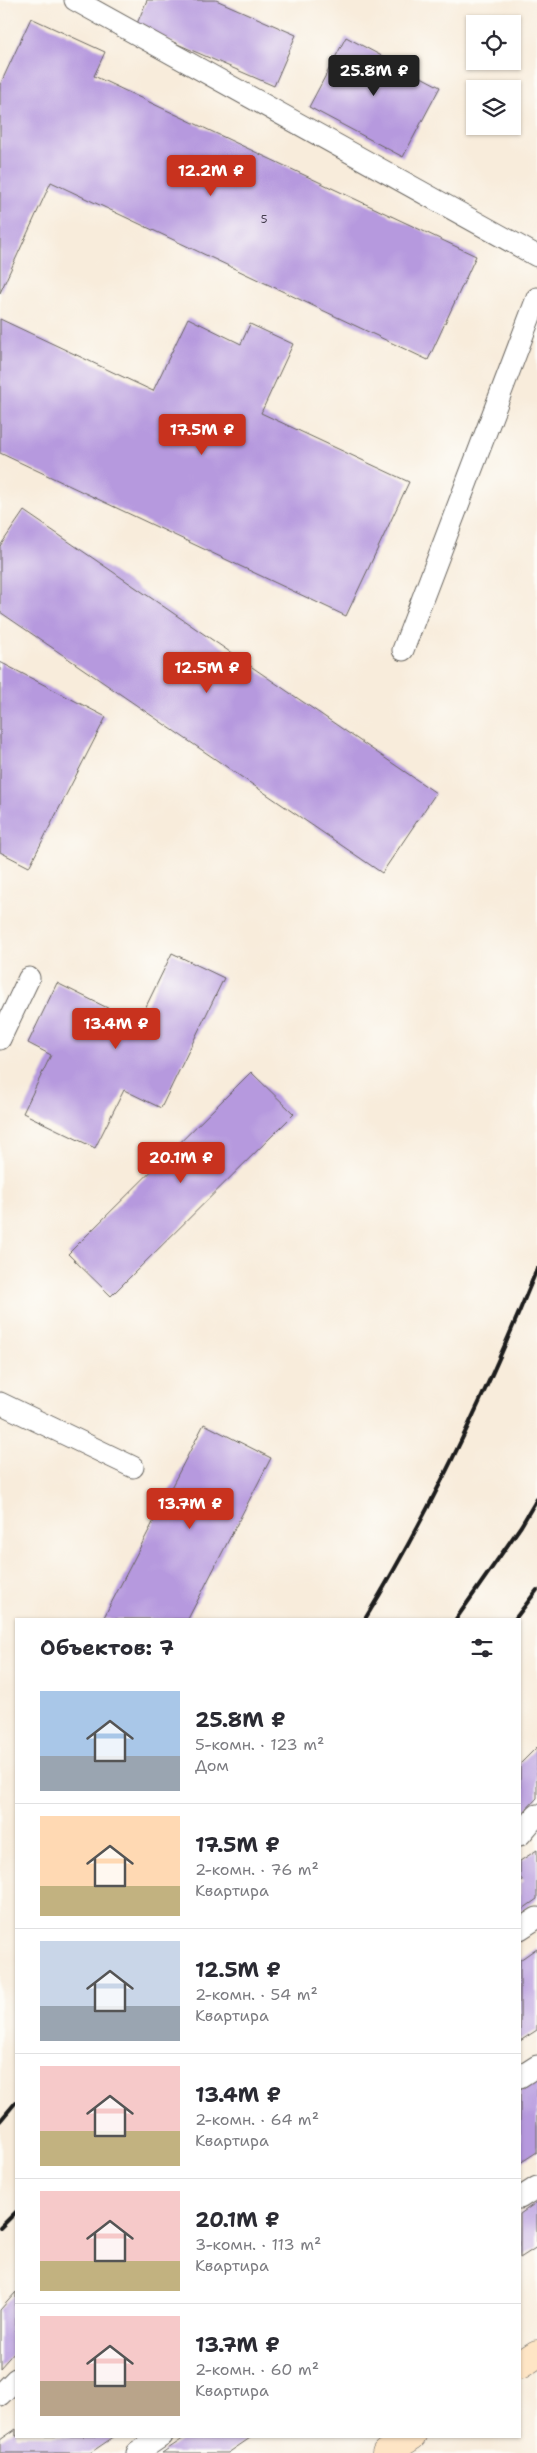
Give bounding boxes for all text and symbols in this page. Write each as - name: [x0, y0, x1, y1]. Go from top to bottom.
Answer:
- map controls: [466, 15, 521, 135]
- button: locate: [466, 15, 521, 70]
- pin: 25.8M ₽: [328, 54, 420, 97]
- text: 25.8M ₽: [339, 60, 409, 81]
- button: layers: [466, 80, 521, 135]
- pin: 12.2M ₽: [165, 154, 257, 197]
- text: 12.2M ₽: [178, 160, 244, 181]
- house number: 5: [261, 212, 268, 227]
- pin: 17.5M ₽: [156, 414, 248, 456]
- text: 17.5M ₽: [170, 419, 234, 440]
- pin: 12.5M ₽: [161, 652, 253, 694]
- text: 12.5M ₽: [174, 657, 240, 678]
- pin: 13.4M ₽: [70, 1008, 162, 1050]
- text: 13.4M ₽: [83, 1013, 149, 1034]
- pin: 20.1M ₽: [135, 1142, 227, 1184]
- text: 20.1M ₽: [149, 1147, 213, 1168]
- pin: 13.7M ₽: [144, 1488, 236, 1530]
- text: 13.7M ₽: [158, 1493, 222, 1514]
- text: Объектов: 7: [40, 1634, 174, 1662]
- icon: filters: [468, 1634, 496, 1662]
- text: 25.8M ₽: [195, 1706, 286, 1734]
- icon: home: [80, 1711, 140, 1771]
- text: 5-комн. · 123 m²: [195, 1734, 324, 1755]
- text: Дом: [195, 1755, 229, 1776]
- text: 17.5M ₽: [195, 1831, 280, 1859]
- icon: home: [80, 1836, 140, 1896]
- text: 2-комн. · 76 m²: [195, 1859, 319, 1880]
- text: Квартира: [195, 1880, 269, 1901]
- text: 12.5M ₽: [195, 1956, 281, 1984]
- icon: home: [80, 1961, 140, 2021]
- text: 2-комн. · 54 m²: [195, 1984, 318, 2005]
- text: Квартира: [195, 2005, 269, 2026]
- text: 13.4M ₽: [195, 2081, 281, 2109]
- icon: home: [80, 2086, 140, 2146]
- text: 2-комн. · 64 m²: [195, 2109, 319, 2130]
- text: Квартира: [195, 2130, 269, 2151]
- text: 20.1M ₽: [195, 2206, 280, 2234]
- icon: home: [80, 2211, 140, 2271]
- text: 3-комн. · 113 m²: [195, 2234, 321, 2255]
- text: Квартира: [195, 2255, 269, 2276]
- text: 13.7M ₽: [195, 2331, 280, 2359]
- icon: home: [80, 2336, 140, 2396]
- text: 2-комн. · 60 m²: [195, 2359, 319, 2380]
- text: Квартира: [195, 2380, 269, 2401]

